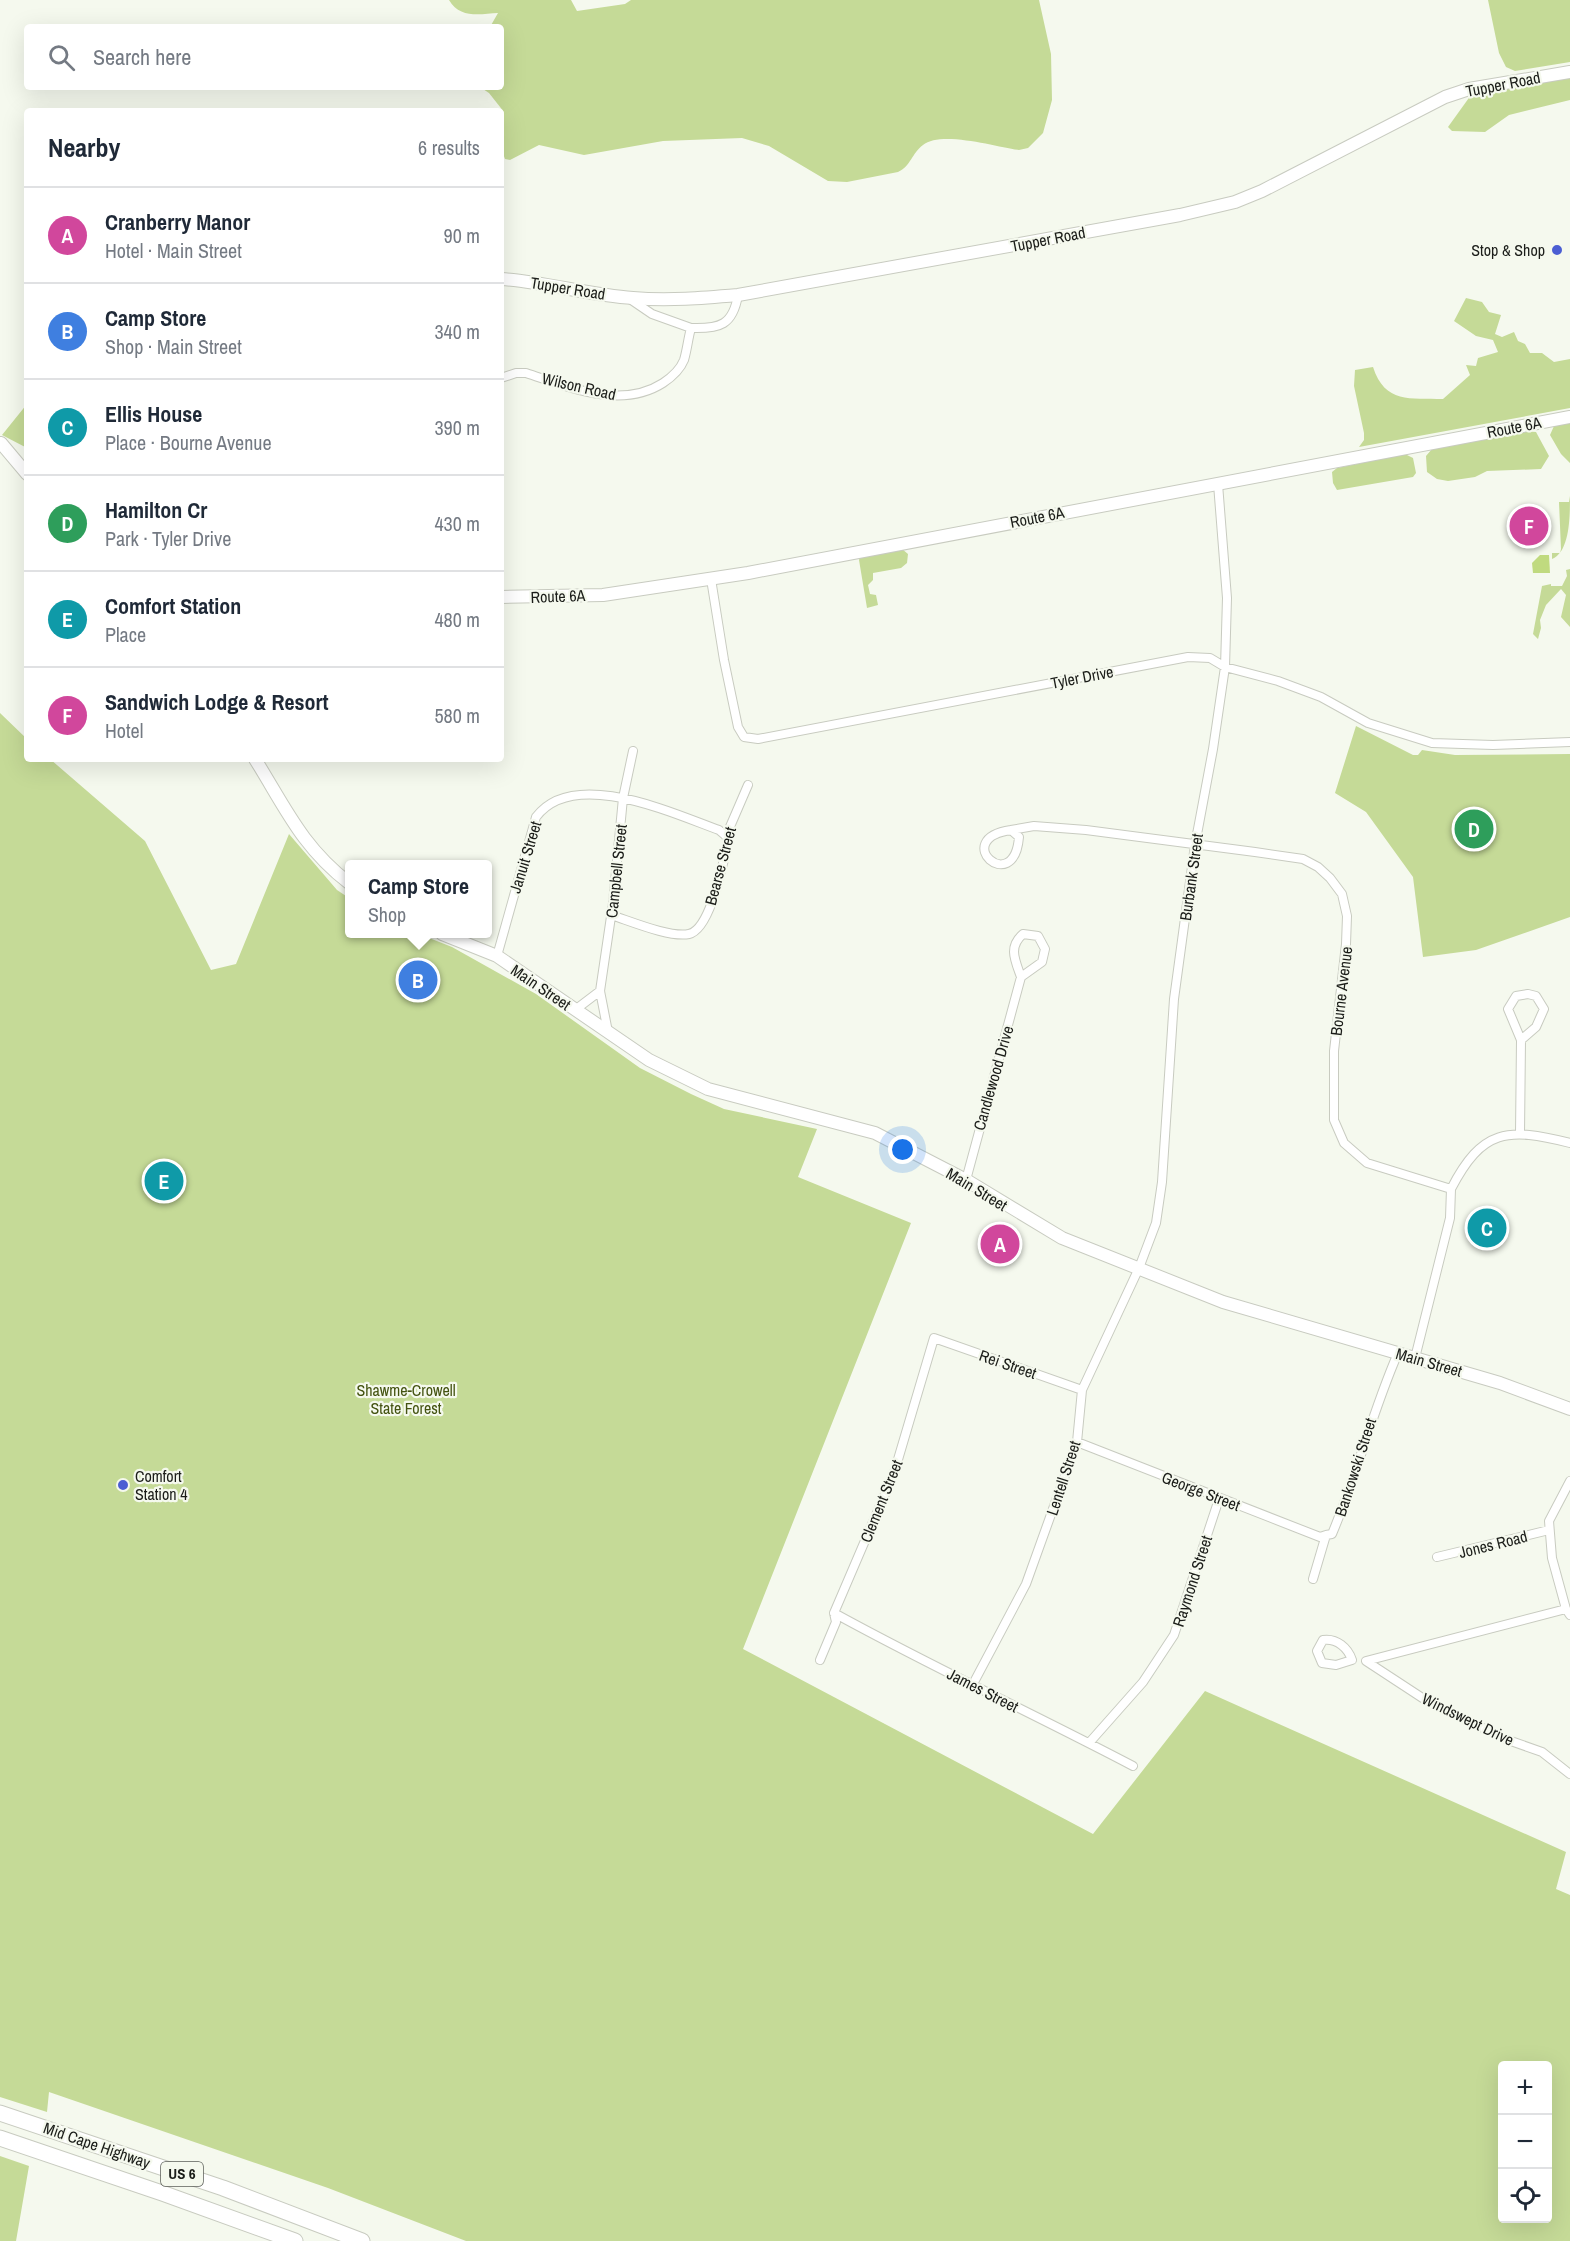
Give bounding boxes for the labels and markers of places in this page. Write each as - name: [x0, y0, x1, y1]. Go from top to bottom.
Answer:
- place label: Stop & Shop: [1471, 239, 1545, 261]
- marker: Stop & Shop: [1550, 243, 1564, 257]
- pin: F: [1510, 504, 1549, 548]
- pin: D: [1454, 806, 1494, 852]
- pin: B: [398, 958, 438, 1002]
- pin: E: [144, 1158, 184, 1204]
- pin: C: [1468, 1206, 1506, 1250]
- pin: A: [980, 1222, 1020, 1266]
- place label: Comfort Station 4: [135, 1465, 188, 1505]
- marker: Comfort Station 4: [116, 1478, 130, 1492]

